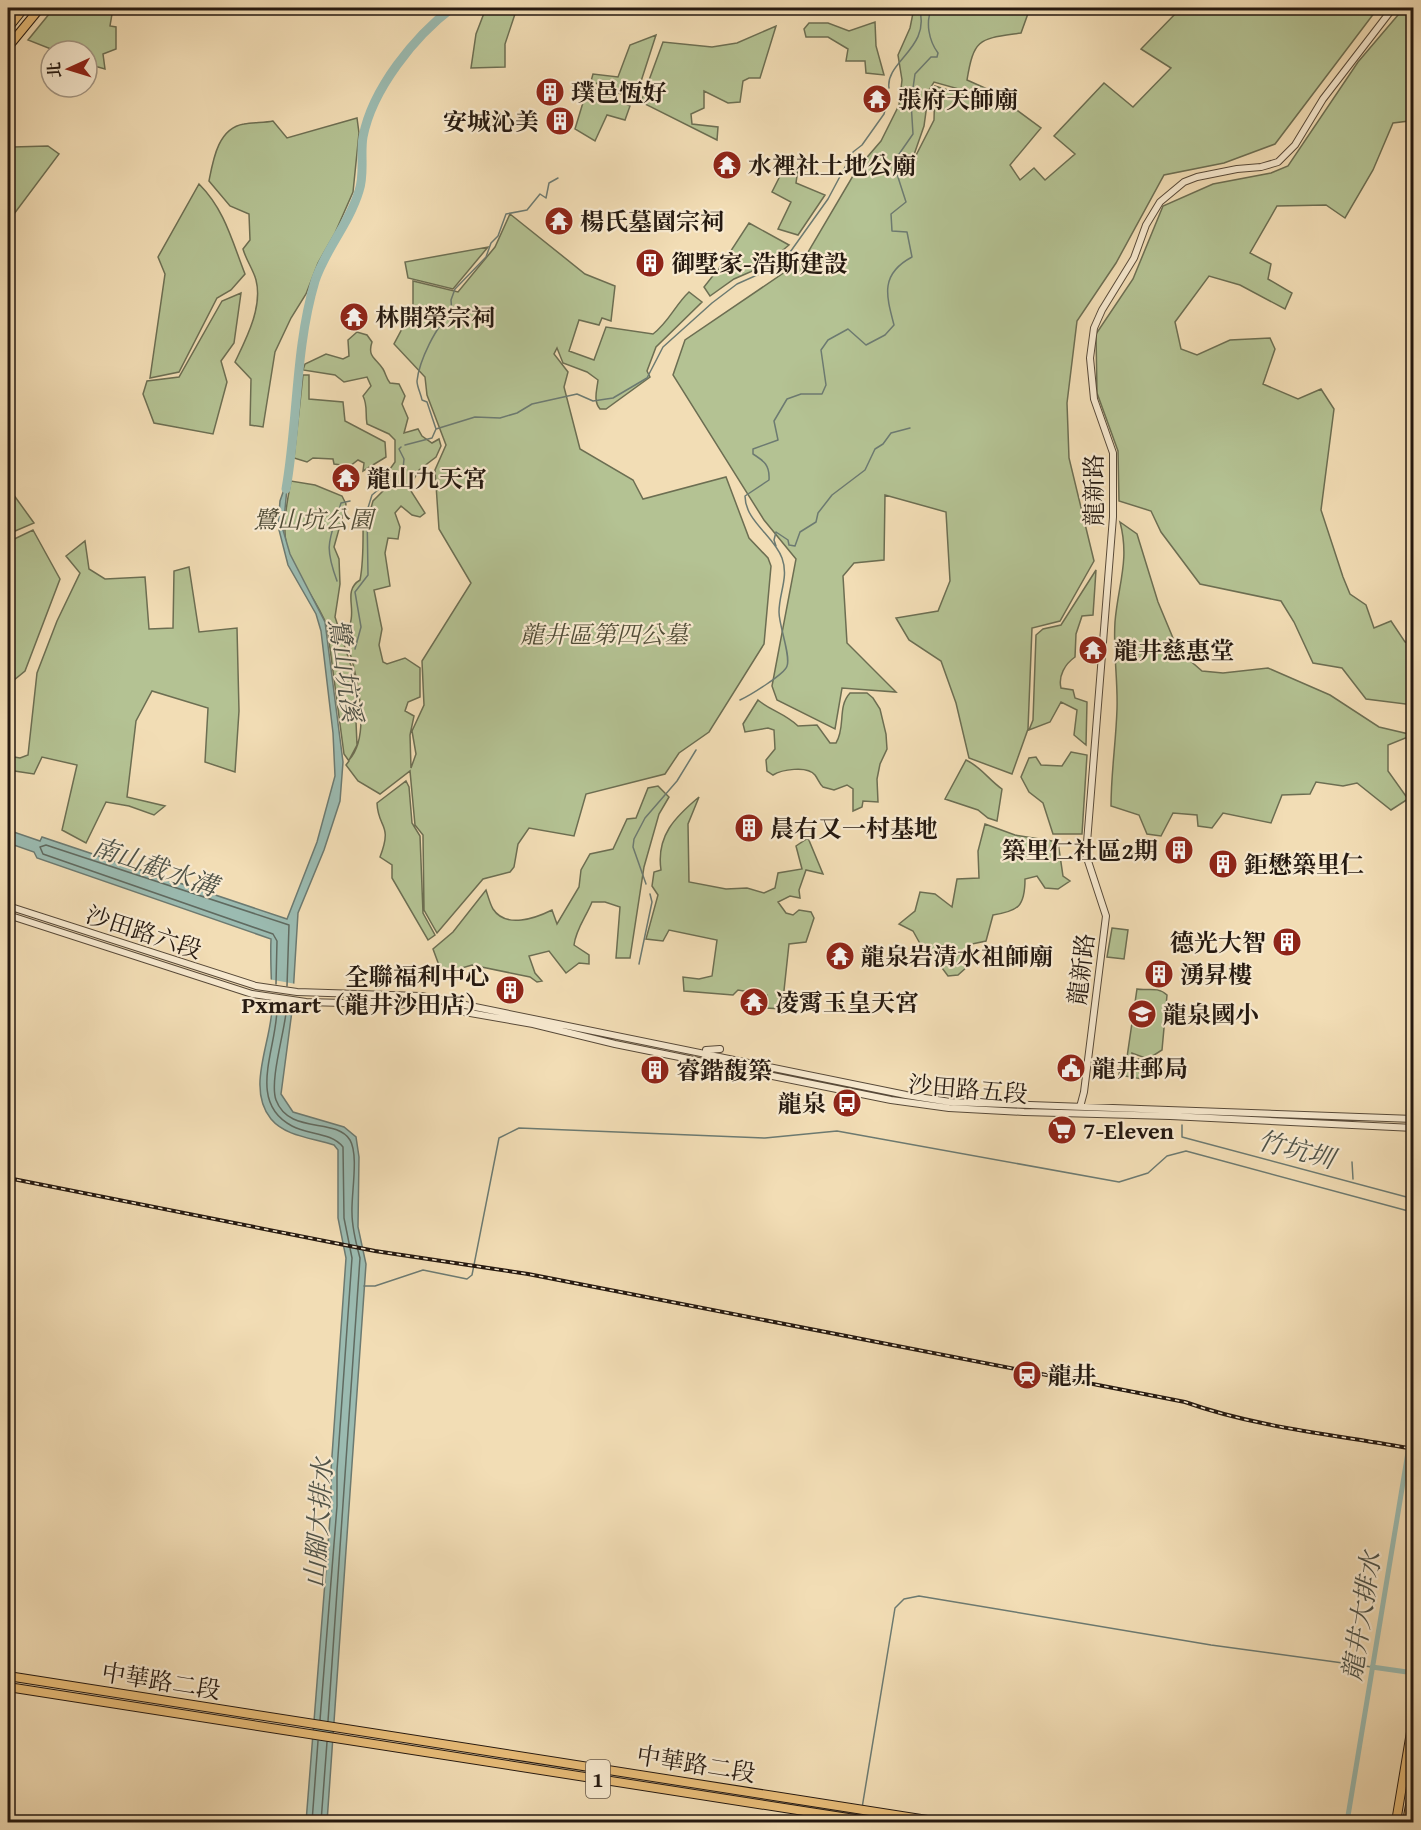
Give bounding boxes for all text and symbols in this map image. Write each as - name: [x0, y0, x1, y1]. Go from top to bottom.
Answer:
- north arrow: [39, 39, 99, 99]
- text: 北: [42, 61, 67, 79]
- place label: 璞邑恆好: [571, 75, 667, 110]
- building icon: 璞邑恆好: [534, 76, 566, 108]
- place label: 張府天師廟: [898, 82, 1018, 117]
- temple icon: 張府天師廟: [861, 83, 893, 115]
- place label: 安城沁美: [443, 104, 539, 139]
- building icon: 安城沁美: [544, 105, 576, 137]
- place label: 水裡社土地公廟: [748, 148, 916, 183]
- temple icon: 水裡社土地公廟: [711, 149, 743, 181]
- place label: 楊氏墓園宗祠: [580, 204, 724, 239]
- temple icon: 楊氏墓園宗祠: [543, 205, 575, 237]
- place label: 御墅家-浩斯建設: [671, 246, 848, 281]
- building icon: 御墅家-浩斯建設: [634, 247, 666, 279]
- place label: 林開榮宗祠: [375, 300, 495, 335]
- temple icon: 林開榮宗祠: [338, 301, 370, 333]
- street label: 龍新路: [1076, 454, 1111, 526]
- place label: 龍山九天宮: [367, 461, 487, 496]
- temple icon: 龍山九天宮: [330, 462, 362, 494]
- park label: 鷺山坑公園: [253, 502, 377, 537]
- water label: 鷺山坑溪: [319, 616, 373, 727]
- park label: 龍井區第四公墓: [520, 617, 692, 652]
- place label: 龍井慈惠堂: [1114, 633, 1234, 668]
- temple icon: 龍井慈惠堂: [1077, 634, 1109, 666]
- place label: 晨右又一村基地: [770, 811, 938, 846]
- building icon: 晨右又一村基地: [733, 812, 765, 844]
- water label: 南山截水溝: [87, 826, 227, 907]
- place label: 築里仁社區2期: [1002, 833, 1158, 868]
- building icon: 築里仁社區2期: [1163, 834, 1195, 866]
- place label: 鉅懋築里仁: [1244, 847, 1364, 882]
- building icon: 鉅懋築里仁: [1207, 848, 1239, 880]
- street label: 沙田路六段: [82, 897, 206, 967]
- place label: 德光大智: [1170, 925, 1266, 960]
- building icon: 德光大智: [1271, 926, 1303, 958]
- street label: 龍新路: [1059, 931, 1103, 1007]
- place label: 龍泉岩清水祖師廟: [861, 939, 1053, 974]
- temple icon: 龍泉岩清水祖師廟: [824, 940, 856, 972]
- place label: 湧昇樓: [1180, 957, 1252, 992]
- building icon: 湧昇樓: [1143, 958, 1175, 990]
- place label: 全聯福利中心 Pxmart（龍井沙田店）: [241, 959, 489, 1022]
- building icon: 全聯福利中心 Pxmart（龍井沙田店）: [494, 974, 526, 1006]
- place label: 凌霄玉皇天宮: [775, 985, 919, 1020]
- temple icon: 凌霄玉皇天宮: [738, 986, 770, 1018]
- place label: 龍泉國小: [1163, 997, 1259, 1032]
- school or university icon: 龍泉國小: [1126, 998, 1158, 1030]
- place label: 龍井郵局: [1092, 1051, 1188, 1086]
- public building icon: 龍井郵局: [1055, 1052, 1087, 1084]
- place label: 睿鍇馥築: [676, 1053, 772, 1088]
- building icon: 睿鍇馥築: [639, 1054, 671, 1086]
- street label: 沙田路五段: [907, 1066, 1029, 1112]
- place label: 龍泉: [778, 1086, 826, 1121]
- bus stop icon: 龍泉: [831, 1087, 863, 1119]
- place label: 7-Eleven: [1083, 1113, 1174, 1148]
- supermarket icon: 7-Eleven: [1046, 1114, 1078, 1146]
- water label: 竹坑圳: [1253, 1120, 1343, 1179]
- place label: 龍井: [1048, 1358, 1096, 1393]
- station icon: 龍井: [1011, 1359, 1043, 1391]
- water label: 山腳大排水: [294, 1454, 342, 1589]
- water label: 龍井大排水: [1332, 1546, 1391, 1683]
- street label: 中華路二段: [99, 1654, 223, 1708]
- street label: 中華路二段: [634, 1737, 758, 1791]
- road number: 1: [586, 1760, 610, 1798]

